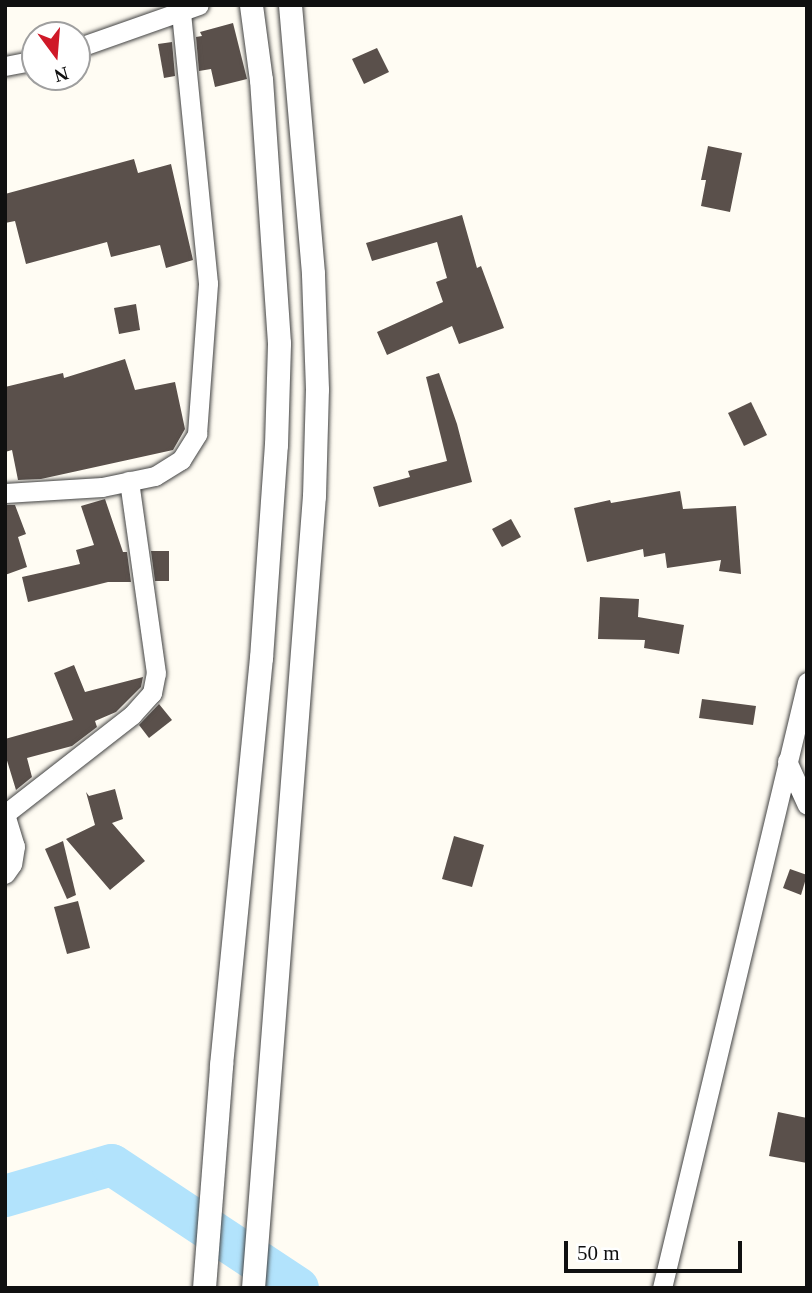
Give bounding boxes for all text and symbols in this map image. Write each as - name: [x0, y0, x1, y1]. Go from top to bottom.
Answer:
- north arrow: [21, 21, 91, 91]
- text: N: [52, 63, 71, 87]
- scale bar: [567, 1226, 746, 1270]
- text: 50 m: [577, 1241, 620, 1265]

